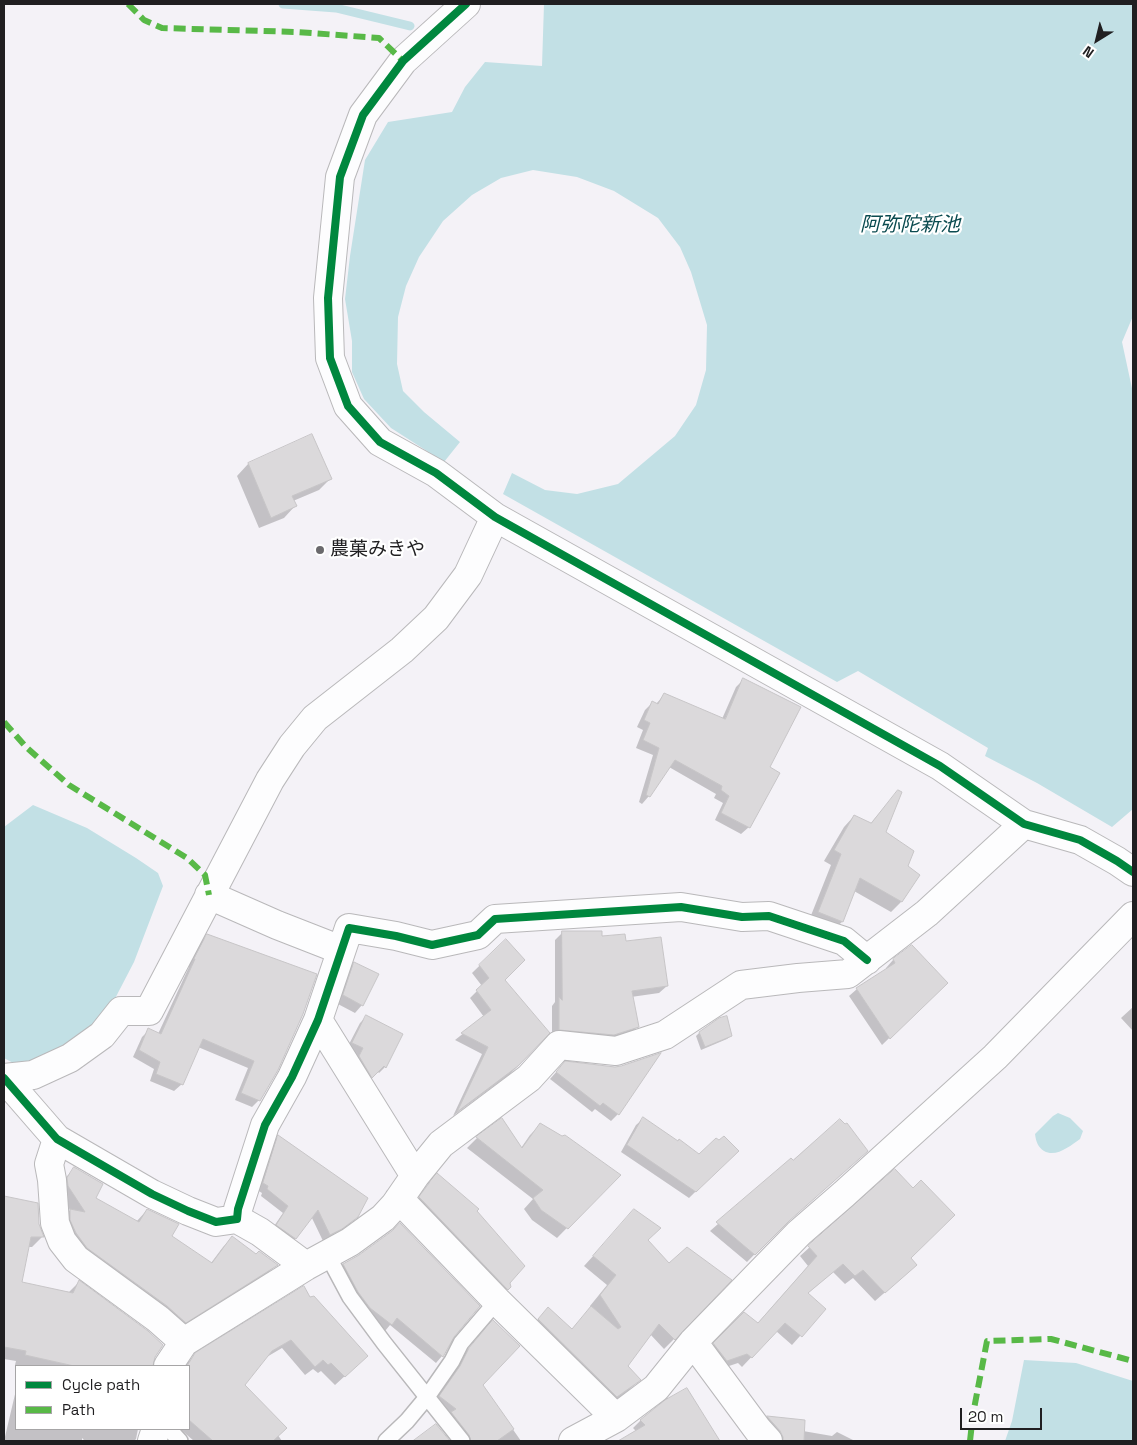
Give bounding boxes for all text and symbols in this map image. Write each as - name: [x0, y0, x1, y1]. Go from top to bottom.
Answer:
- north arrow: [1072, 15, 1122, 65]
- text: N: [1079, 42, 1097, 62]
- water label: 阿弥陀新池: [860, 214, 960, 238]
- place label: 農菓みきや: [330, 539, 425, 561]
- marker: 農菓みきや: [314, 544, 326, 556]
- legend: [15, 1365, 190, 1430]
- text: Cycle path: [62, 1375, 140, 1394]
- scale bar: [962, 1398, 1044, 1430]
- text: Path: [62, 1400, 95, 1419]
- text: 20 m: [968, 1407, 1003, 1426]

